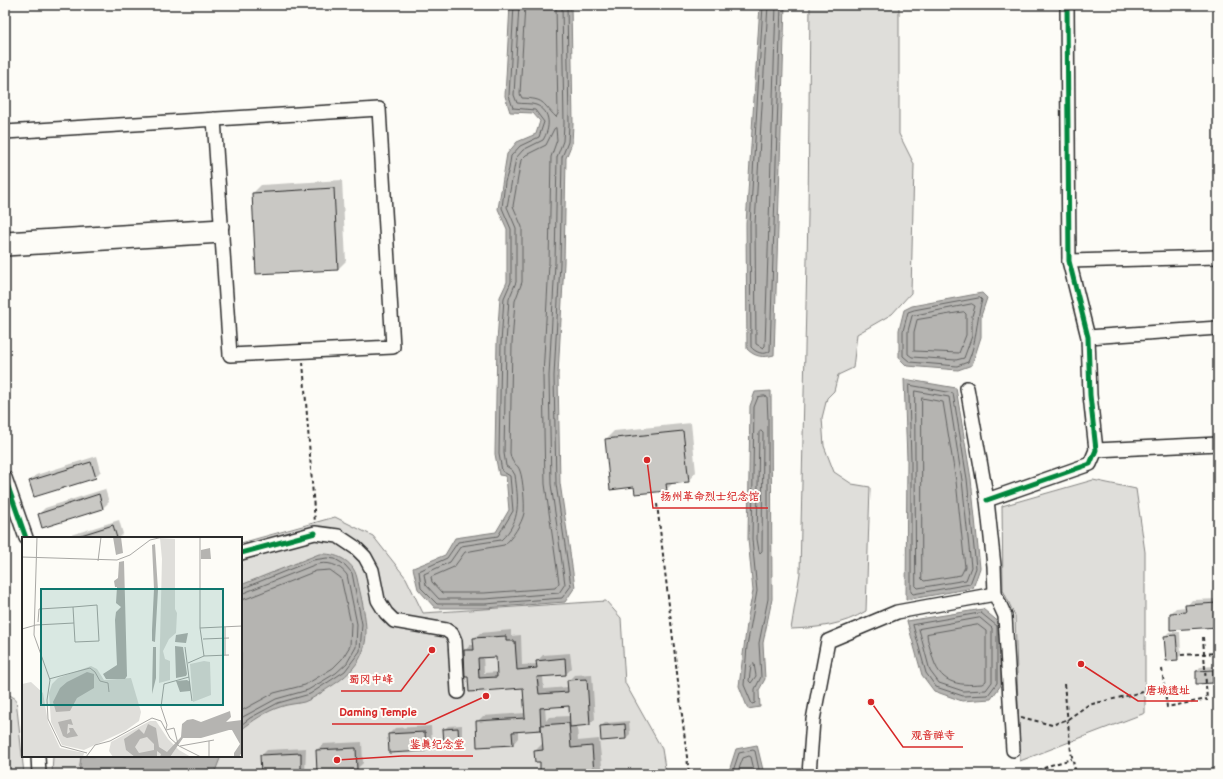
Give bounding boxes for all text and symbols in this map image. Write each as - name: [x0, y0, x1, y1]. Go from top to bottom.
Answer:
- callout: 扬州革命烈士纪念馆: [653, 485, 768, 508]
- text: 扬州革命烈士纪念馆: [661, 490, 760, 503]
- inset map: [22, 537, 242, 757]
- callout: 蜀冈中峰: [341, 668, 401, 691]
- text: 蜀冈中峰: [349, 673, 393, 686]
- callout: 唐城遗址: [1138, 678, 1198, 701]
- text: 唐城遗址: [1146, 684, 1190, 697]
- callout: Daming Temple: [332, 701, 425, 724]
- text: Daming Temple: [339, 706, 417, 719]
- callout: 观音禅寺: [903, 724, 963, 747]
- text: 观音禅寺: [911, 729, 955, 742]
- callout: 鉴真纪念堂: [402, 733, 473, 756]
- text: 鉴真纪念堂: [410, 738, 465, 751]

